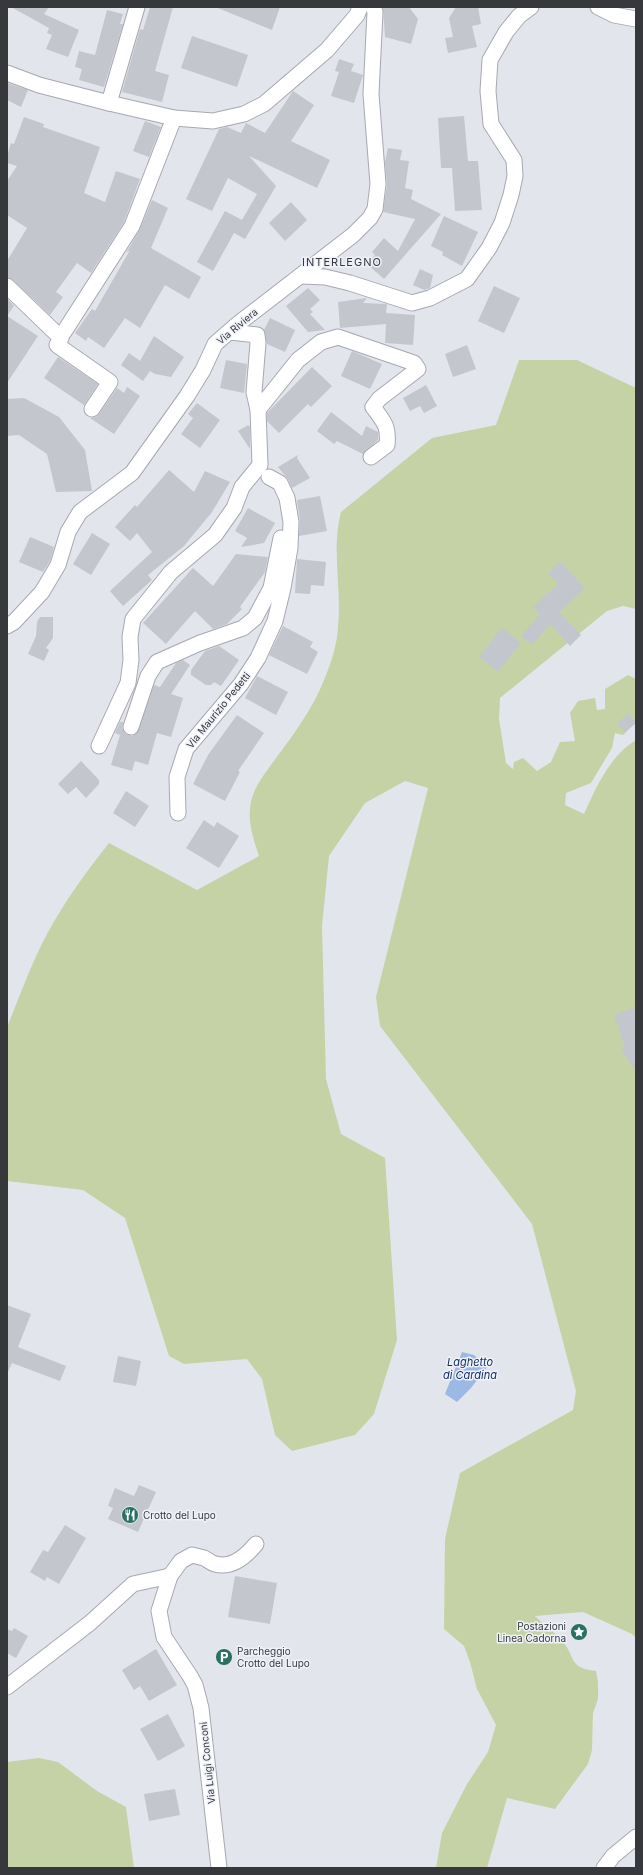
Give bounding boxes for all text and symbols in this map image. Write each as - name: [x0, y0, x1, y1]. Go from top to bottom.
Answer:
- district label: INTERLEGNO: [302, 255, 382, 269]
- street label: Via Riviera: [214, 305, 260, 347]
- street label: Via Maurizio Pedetti: [184, 670, 252, 750]
- water label: Laghetto di Cardina: [443, 1355, 497, 1382]
- restaurant icon: Crotto del Lupo: [120, 1505, 140, 1525]
- place label: Crotto del Lupo: [143, 1509, 216, 1521]
- place label: Postazioni Linea Cadorna: [497, 1620, 566, 1644]
- place icon: Postazioni Linea Cadorna: [569, 1622, 589, 1642]
- place label: Parcheggio Crotto del Lupo: [237, 1645, 310, 1669]
- parking icon: Parcheggio Crotto del Lupo: [214, 1647, 234, 1667]
- street label: Via Luigi Conconi: [197, 1721, 217, 1805]

